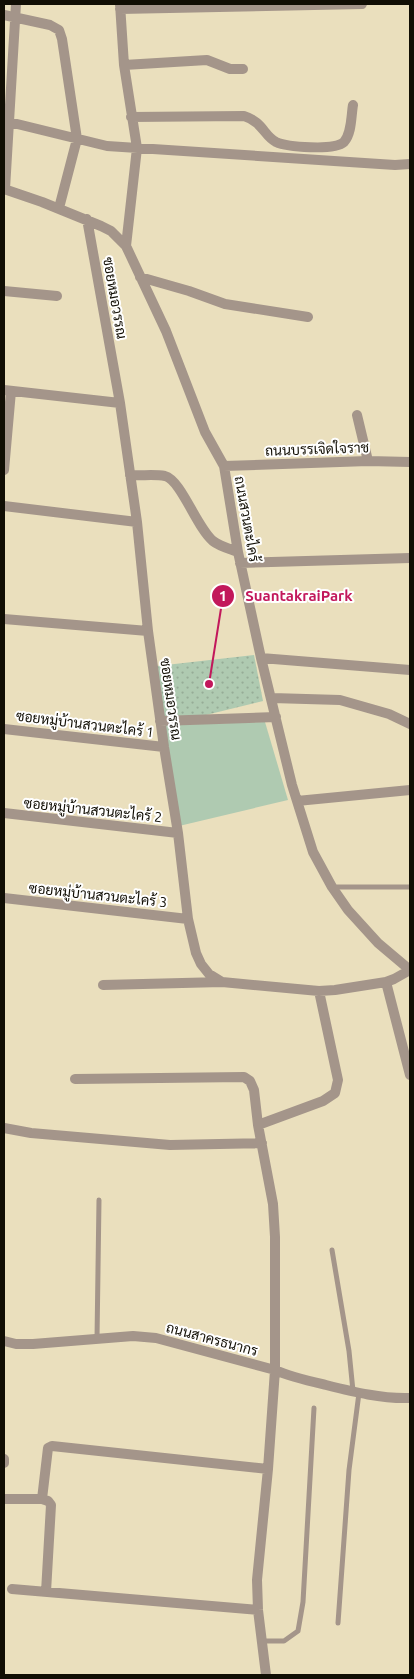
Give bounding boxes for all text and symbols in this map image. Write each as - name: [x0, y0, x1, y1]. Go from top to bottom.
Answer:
- street label: ซอยหมอวรรณ: [100, 256, 130, 340]
- street label: ถนนบรรเจิดใจราช: [265, 439, 369, 459]
- street label: ถนนสวนตะไคร้: [232, 475, 264, 564]
- callout: SuantakraiPark: [210, 581, 362, 611]
- text: 1: [219, 587, 227, 604]
- text: SuantakraiPark: [245, 587, 353, 604]
- street label: ซอยหมอวรรณ: [157, 657, 185, 741]
- street label: ซอยหมู่บ้านสวนตะไคร้ 1: [15, 707, 155, 742]
- street label: ซอยหมู่บ้านสวนตะไคร้ 2: [23, 794, 163, 827]
- street label: ซอยหมู่บ้านสวนตะไคร้ 3: [28, 879, 168, 912]
- street label: ถนนสาครธนากร: [164, 1319, 260, 1359]

